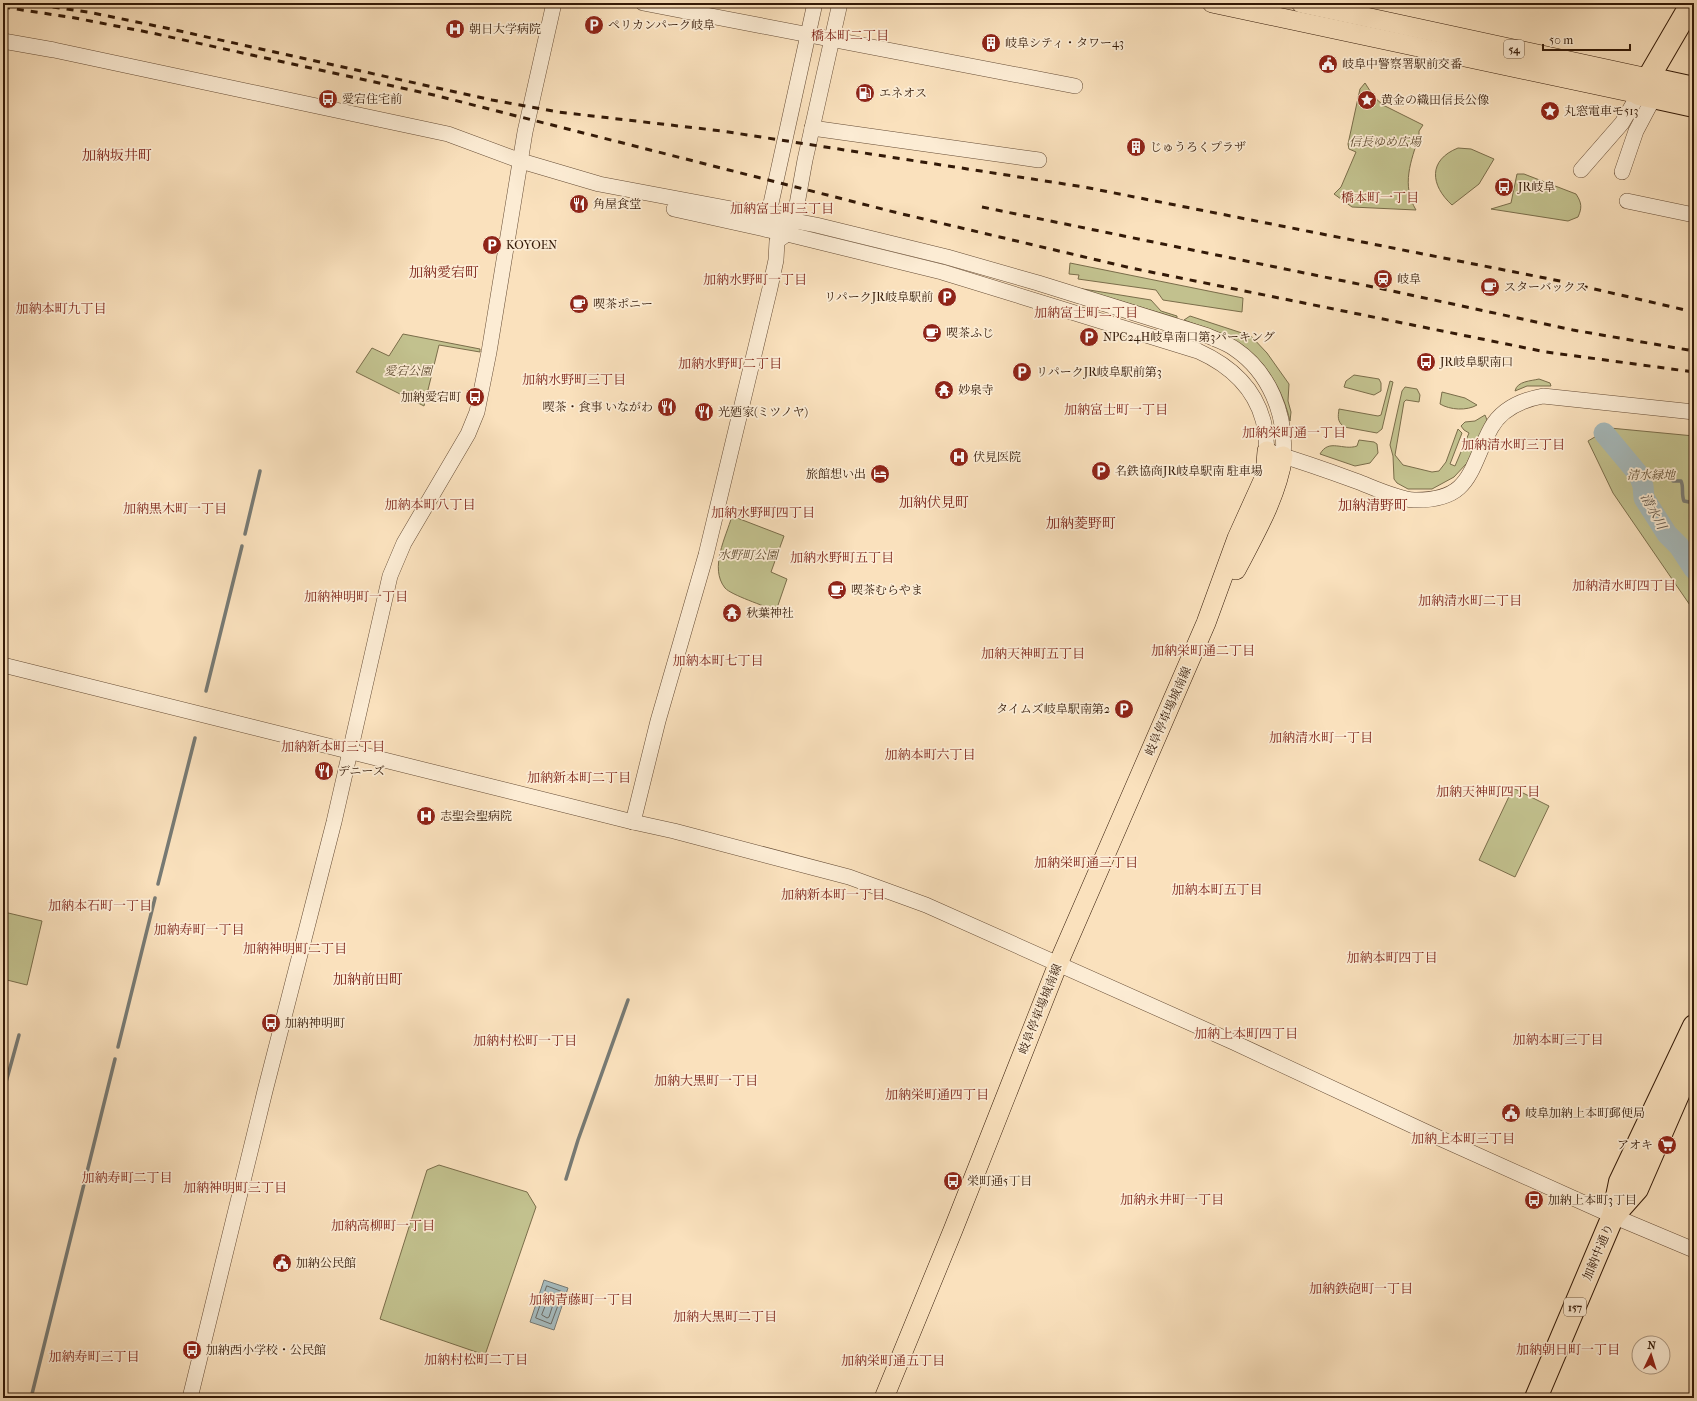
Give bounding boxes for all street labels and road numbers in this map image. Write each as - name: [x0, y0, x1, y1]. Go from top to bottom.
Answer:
- road number: 54: [1504, 40, 1524, 58]
- street label: 岐阜停車場城南線: [1142, 664, 1194, 758]
- street label: 岐阜停車場城南線: [1016, 962, 1064, 1056]
- street label: 加納中通り: [1580, 1222, 1616, 1282]
- road number: 157: [1564, 1298, 1586, 1316]

